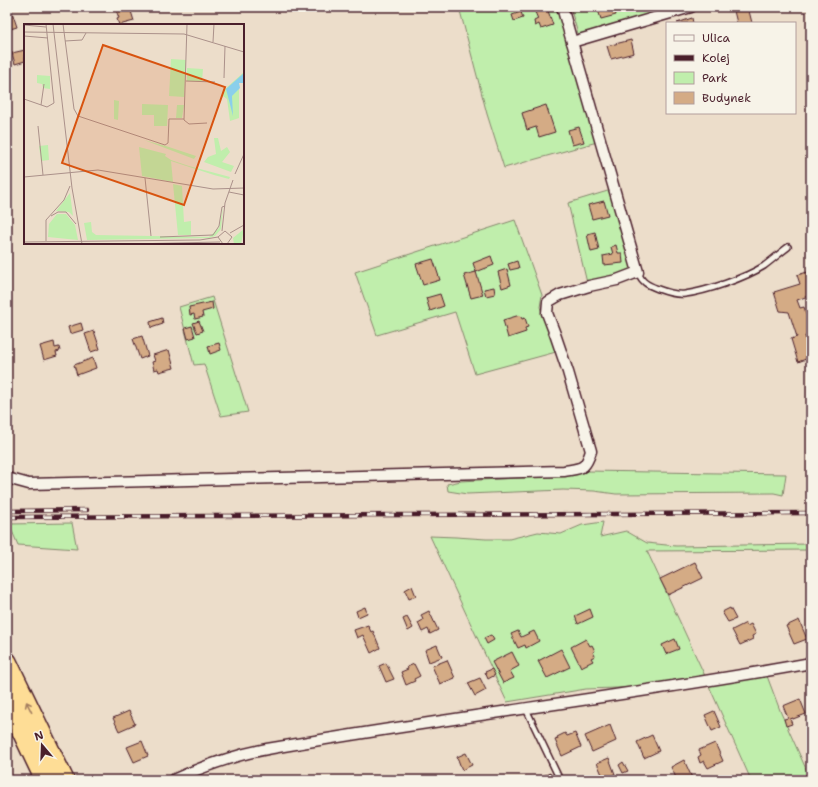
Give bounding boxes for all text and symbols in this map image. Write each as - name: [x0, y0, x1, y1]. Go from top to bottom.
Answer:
- legend: [666, 22, 796, 114]
- inset map: [24, 24, 244, 244]
- text: Ulica: [702, 30, 731, 46]
- text: Kolej: [702, 50, 730, 66]
- text: Park: [702, 70, 728, 86]
- text: Budynek: [702, 90, 751, 106]
- one-way arrow: [25, 701, 32, 713]
- north arrow: [22, 725, 62, 765]
- text: N: [32, 727, 46, 745]

